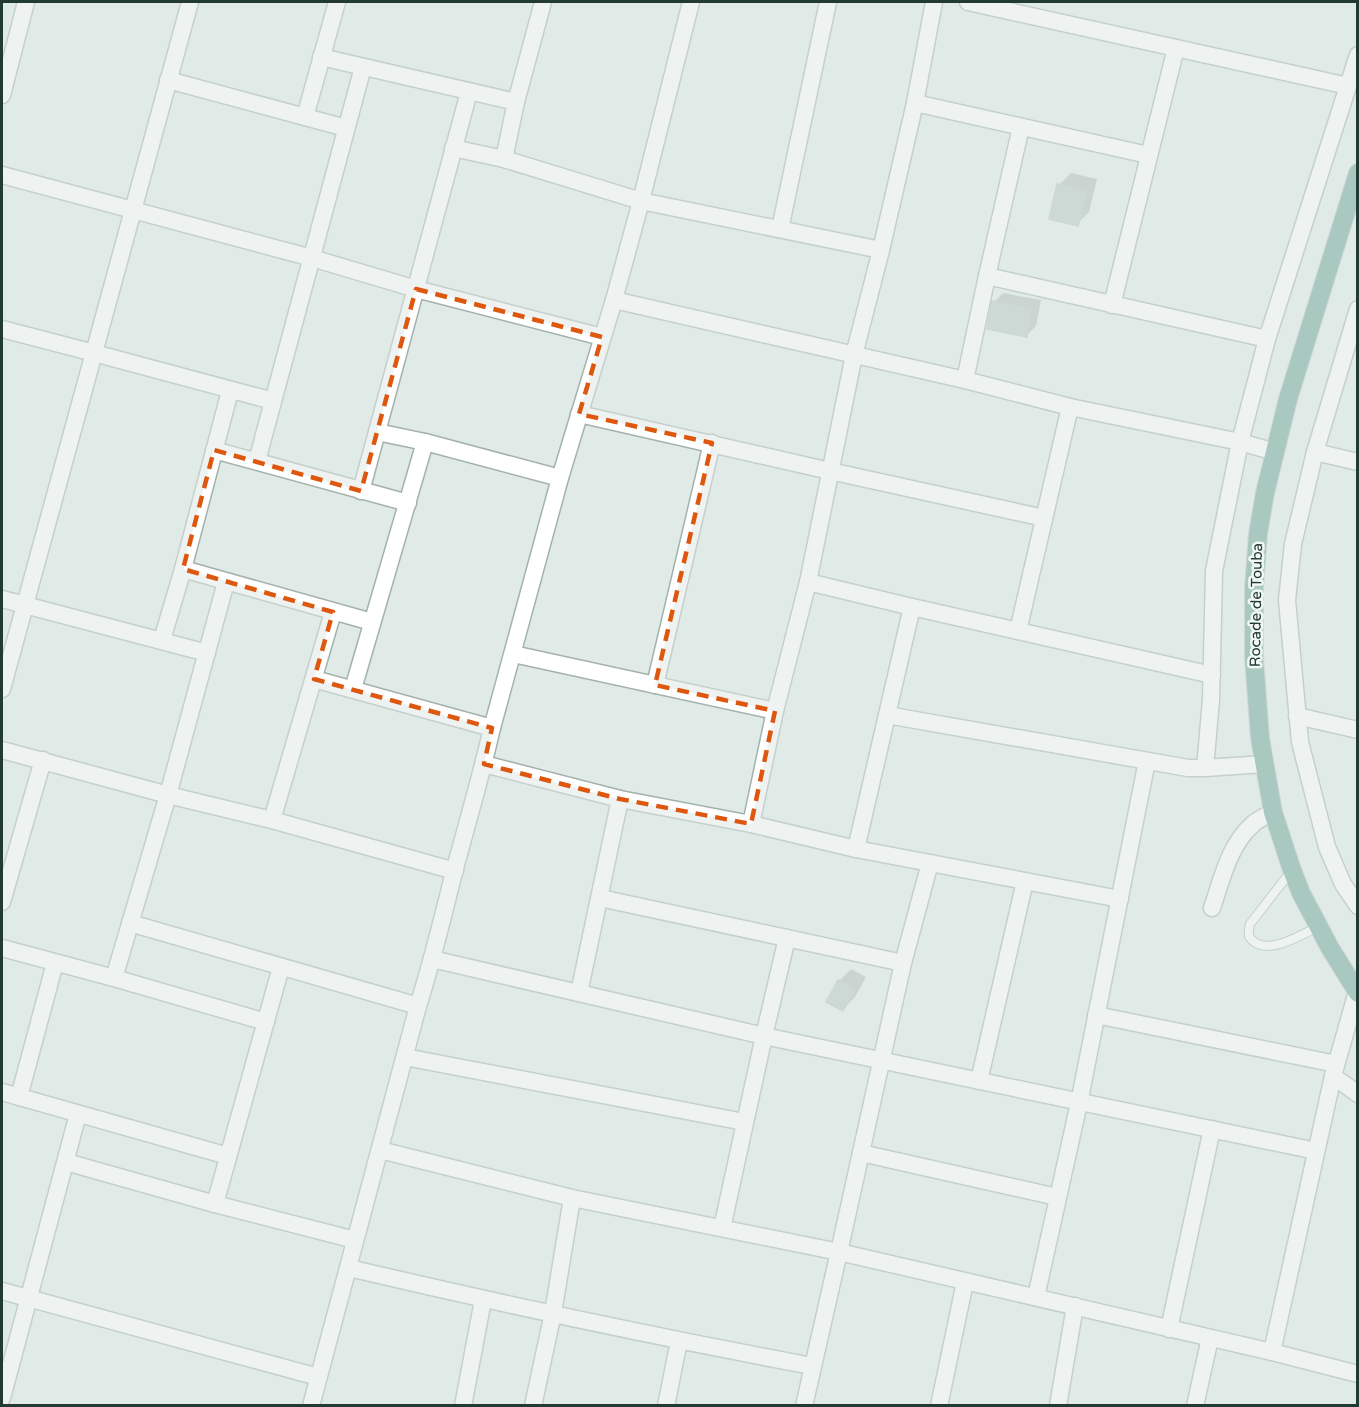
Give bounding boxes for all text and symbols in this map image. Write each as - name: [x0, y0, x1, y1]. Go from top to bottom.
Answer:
- street label: Rocade de Touba: [1246, 543, 1266, 667]

